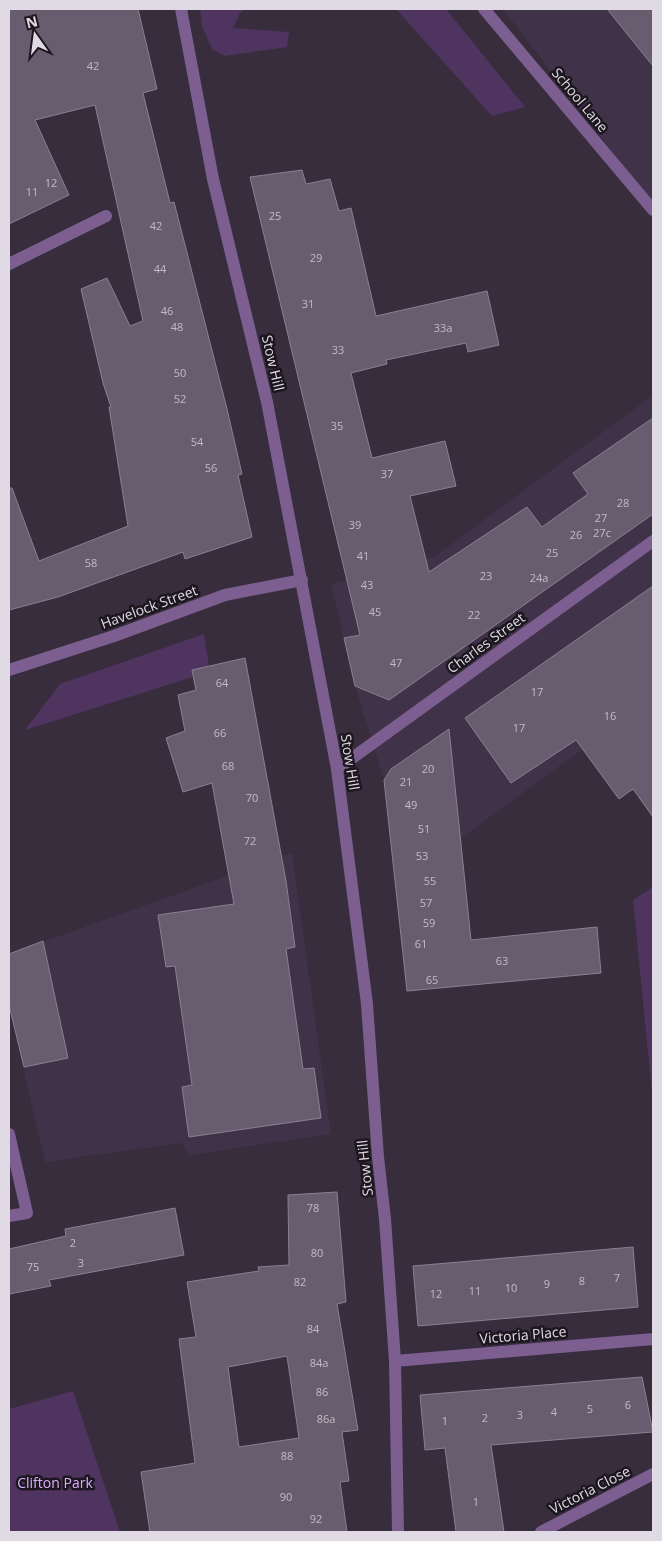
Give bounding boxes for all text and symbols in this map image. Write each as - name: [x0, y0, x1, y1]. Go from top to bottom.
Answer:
- north arrow: [10, 10, 60, 60]
- text: N: [24, 11, 40, 32]
- house number: 42: [87, 58, 99, 73]
- street label: School Lane: [548, 63, 613, 136]
- house number: 12: [45, 175, 57, 190]
- house number: 11: [26, 184, 38, 199]
- house number: 25: [269, 208, 281, 223]
- house number: 42: [150, 218, 162, 233]
- house number: 29: [310, 250, 322, 265]
- house number: 44: [154, 261, 167, 276]
- house number: 31: [302, 296, 314, 311]
- house number: 46: [161, 303, 173, 318]
- house number: 48: [171, 319, 183, 334]
- house number: 33a: [434, 320, 452, 335]
- street label: Stow Hill: [258, 333, 289, 393]
- house number: 33: [332, 342, 344, 357]
- house number: 50: [174, 365, 186, 380]
- house number: 52: [174, 391, 186, 406]
- house number: 35: [331, 418, 343, 433]
- house number: 54: [191, 434, 204, 449]
- house number: 56: [205, 460, 217, 475]
- house number: 37: [381, 466, 393, 481]
- house number: 28: [617, 495, 629, 510]
- house number: 27: [595, 510, 607, 525]
- house number: 39: [349, 517, 361, 532]
- house number: 27c: [593, 525, 611, 540]
- house number: 26: [570, 527, 582, 542]
- house number: 25: [546, 545, 558, 560]
- house number: 41: [357, 548, 369, 563]
- house number: 58: [85, 555, 97, 570]
- house number: 23: [480, 568, 492, 583]
- house number: 24a: [530, 570, 548, 585]
- house number: 43: [361, 577, 373, 592]
- street label: Havelock Street: [98, 580, 200, 633]
- house number: 45: [369, 604, 381, 619]
- house number: 22: [468, 607, 480, 622]
- street label: Charles Street: [443, 608, 528, 677]
- house number: 47: [390, 655, 402, 670]
- house number: 64: [216, 675, 229, 690]
- house number: 17: [531, 684, 543, 699]
- house number: 16: [604, 708, 616, 723]
- house number: 17: [513, 720, 525, 735]
- house number: 66: [214, 725, 226, 740]
- street label: Stow Hill: [337, 733, 364, 791]
- house number: 68: [222, 758, 234, 773]
- house number: 20: [422, 761, 434, 776]
- house number: 21: [400, 774, 412, 789]
- house number: 70: [246, 790, 258, 805]
- house number: 49: [405, 797, 417, 812]
- house number: 51: [418, 821, 430, 836]
- house number: 72: [244, 833, 256, 848]
- house number: 53: [416, 848, 428, 863]
- house number: 55: [424, 873, 436, 888]
- house number: 57: [420, 895, 432, 910]
- house number: 59: [423, 915, 435, 930]
- house number: 61: [415, 936, 427, 951]
- house number: 63: [496, 953, 508, 968]
- house number: 65: [426, 972, 438, 987]
- street label: Stow Hill: [352, 1139, 377, 1197]
- house number: 78: [307, 1200, 319, 1215]
- house number: 2: [70, 1235, 76, 1250]
- house number: 80: [311, 1245, 323, 1260]
- house number: 3: [78, 1255, 84, 1270]
- house number: 75: [27, 1259, 39, 1274]
- house number: 7: [614, 1270, 620, 1285]
- house number: 8: [579, 1273, 585, 1288]
- house number: 82: [294, 1274, 306, 1289]
- house number: 9: [544, 1276, 550, 1291]
- house number: 10: [505, 1280, 517, 1295]
- house number: 11: [469, 1283, 481, 1298]
- house number: 12: [430, 1286, 442, 1301]
- house number: 84: [307, 1321, 320, 1336]
- street label: Victoria Place: [479, 1321, 567, 1348]
- house number: 84a: [310, 1355, 328, 1370]
- house number: 86: [316, 1384, 328, 1399]
- house number: 6: [625, 1397, 631, 1412]
- house number: 5: [587, 1401, 593, 1416]
- house number: 4: [551, 1404, 558, 1419]
- house number: 3: [517, 1407, 523, 1422]
- house number: 2: [482, 1410, 488, 1425]
- house number: 86a: [317, 1411, 335, 1426]
- house number: 1: [442, 1413, 448, 1428]
- house number: 88: [281, 1448, 293, 1463]
- street label: Victoria Close: [546, 1461, 633, 1518]
- park label: Clifton Park: [17, 1473, 93, 1492]
- house number: 90: [280, 1489, 292, 1504]
- house number: 1: [473, 1494, 479, 1509]
- house number: 92: [310, 1511, 322, 1526]

